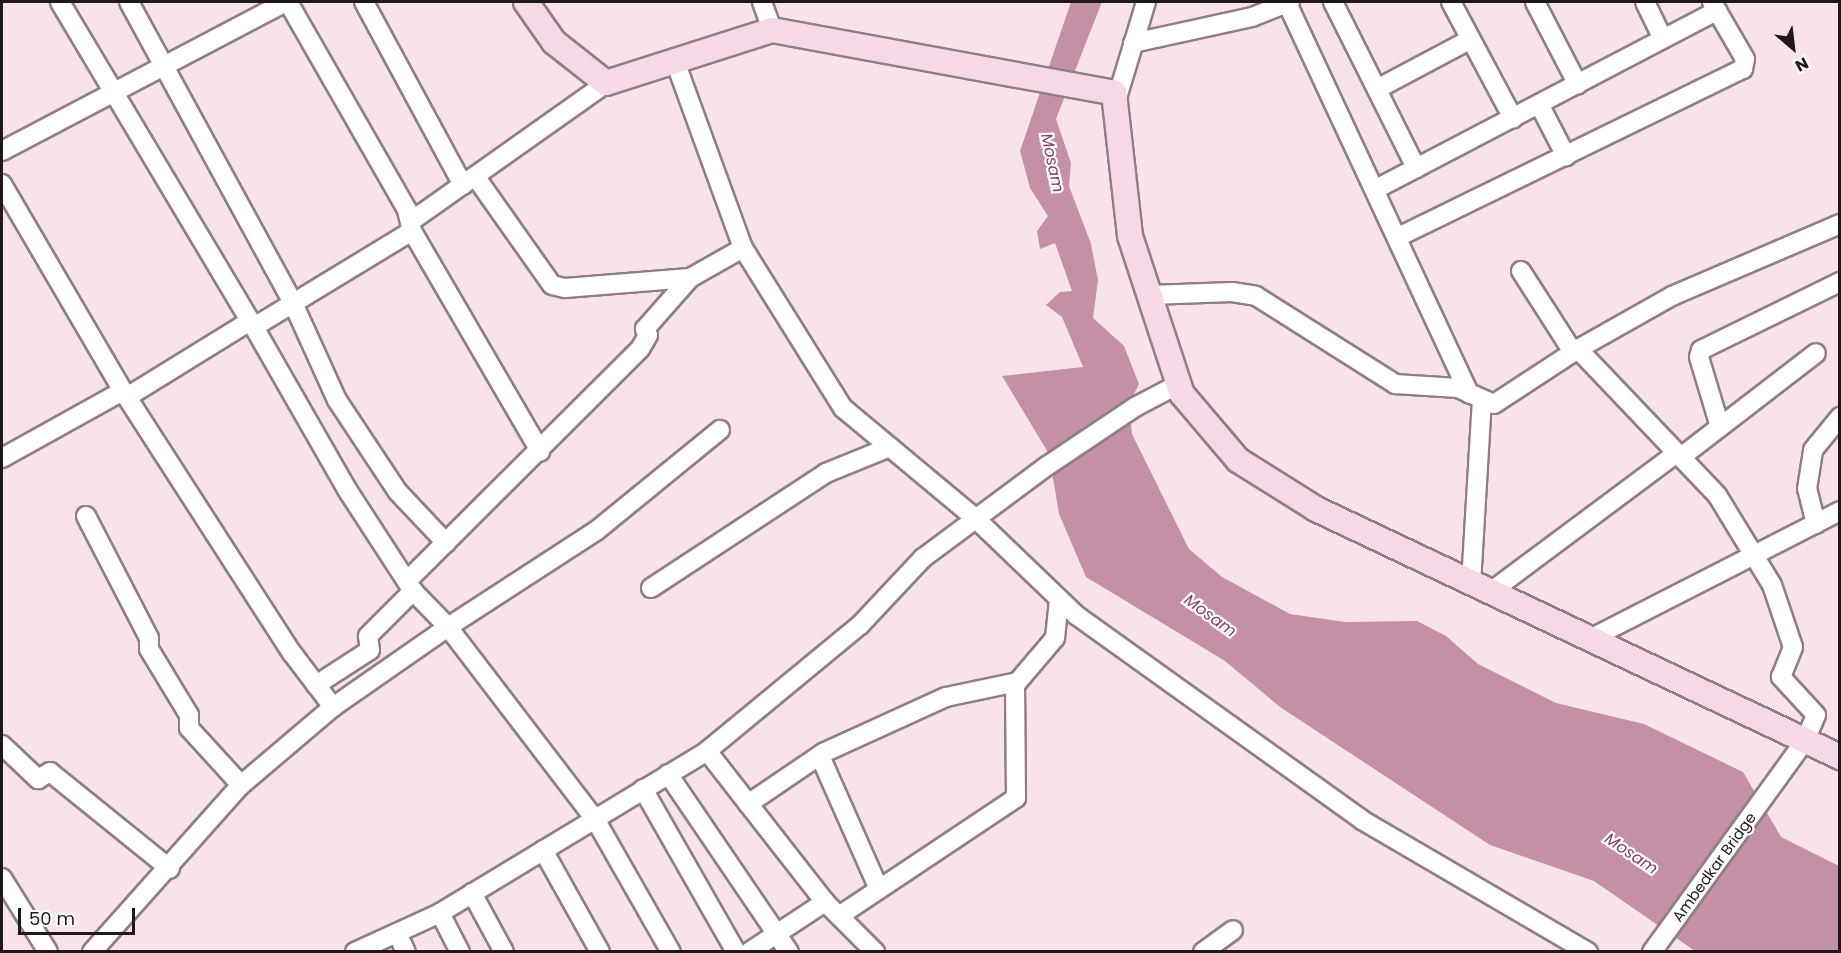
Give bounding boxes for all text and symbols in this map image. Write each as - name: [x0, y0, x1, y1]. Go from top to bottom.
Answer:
- north arrow: [1763, 18, 1823, 78]
- text: N: [1791, 51, 1812, 77]
- water label: Mosam: [1036, 132, 1068, 194]
- water label: Mosam: [1180, 591, 1240, 641]
- street label: Ambedkar Bridge: [1668, 809, 1760, 925]
- water label: Mosam: [1601, 829, 1661, 879]
- scale bar: [21, 896, 138, 934]
- text: 50 m: [29, 906, 75, 931]

